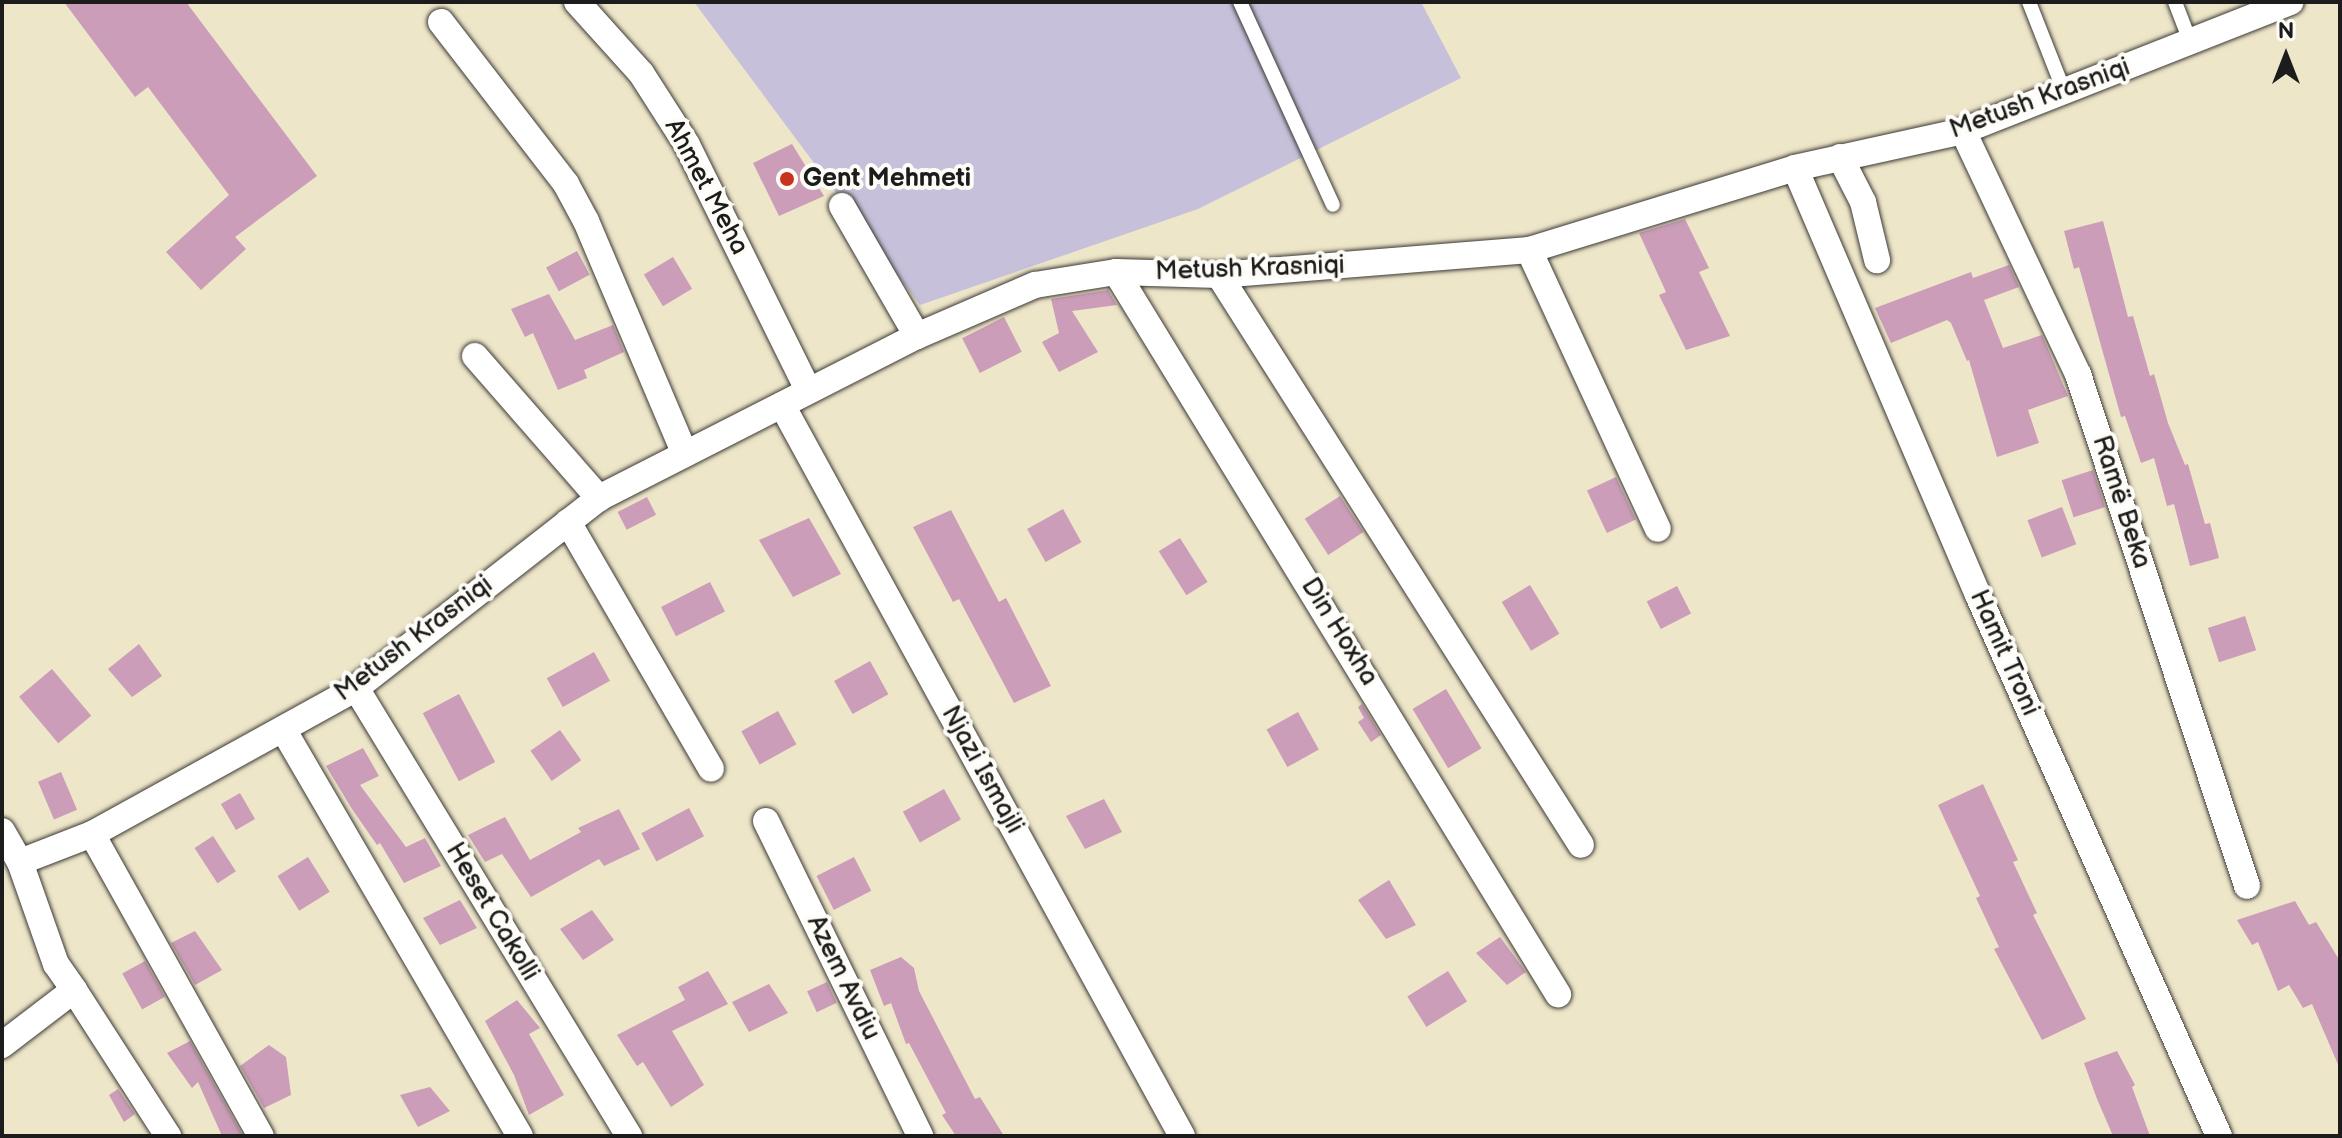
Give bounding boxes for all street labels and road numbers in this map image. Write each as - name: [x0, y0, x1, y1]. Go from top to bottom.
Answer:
- street label: Metush Krasniqi: [1946, 52, 2134, 146]
- street label: Ahmet Meha: [657, 114, 755, 260]
- street label: Metush Krasniqi: [1155, 250, 1345, 288]
- street label: Ramë Beka: [2085, 432, 2157, 572]
- street label: Metush Krasniqi: [329, 569, 499, 709]
- street label: Din Hoxha: [1294, 572, 1384, 692]
- street label: Hamit Troni: [1962, 585, 2046, 721]
- street label: Njazi Ismajli: [934, 701, 1030, 839]
- street label: Heset Cakolli: [439, 837, 545, 987]
- street label: Azem Avdiu: [799, 911, 887, 1045]

